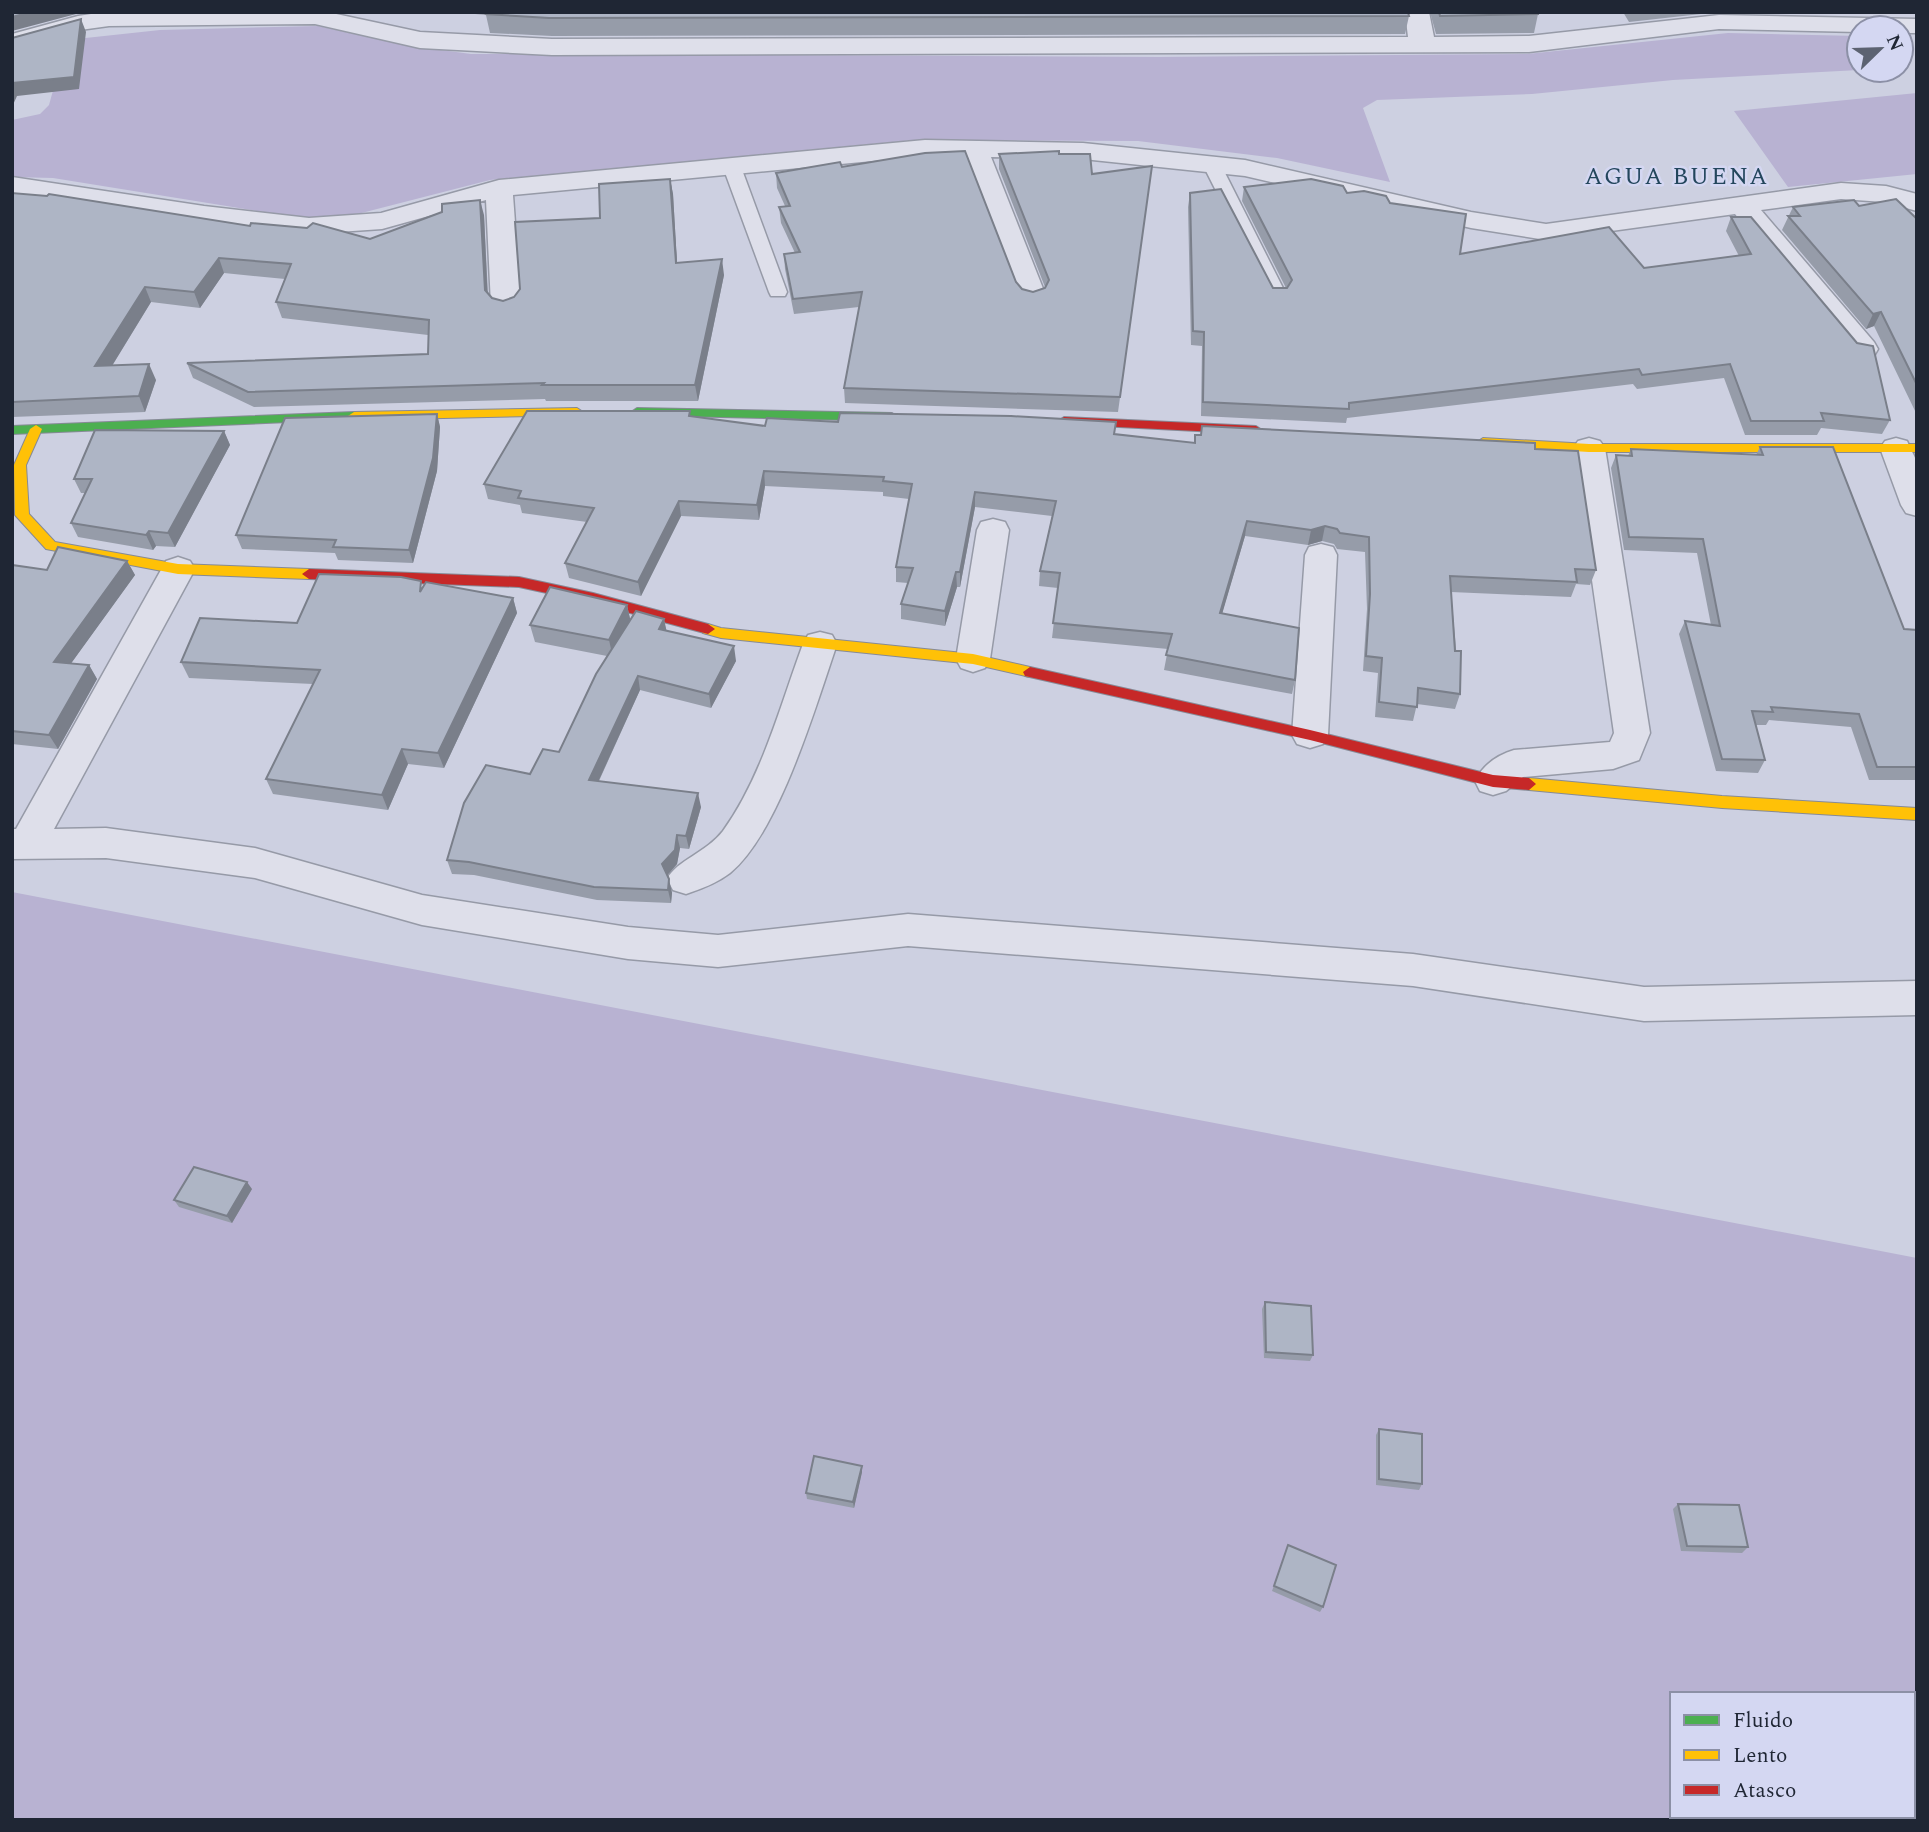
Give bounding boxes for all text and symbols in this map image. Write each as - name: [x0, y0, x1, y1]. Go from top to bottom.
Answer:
- north arrow: [1845, 14, 1915, 84]
- text: N: [1878, 30, 1911, 56]
- district label: AGUA BUENA: [1585, 159, 1769, 195]
- legend: [1670, 1692, 1915, 1818]
- text: Fluido: [1733, 1705, 1793, 1737]
- text: Lento: [1733, 1740, 1787, 1772]
- text: Atasco: [1733, 1775, 1796, 1807]

